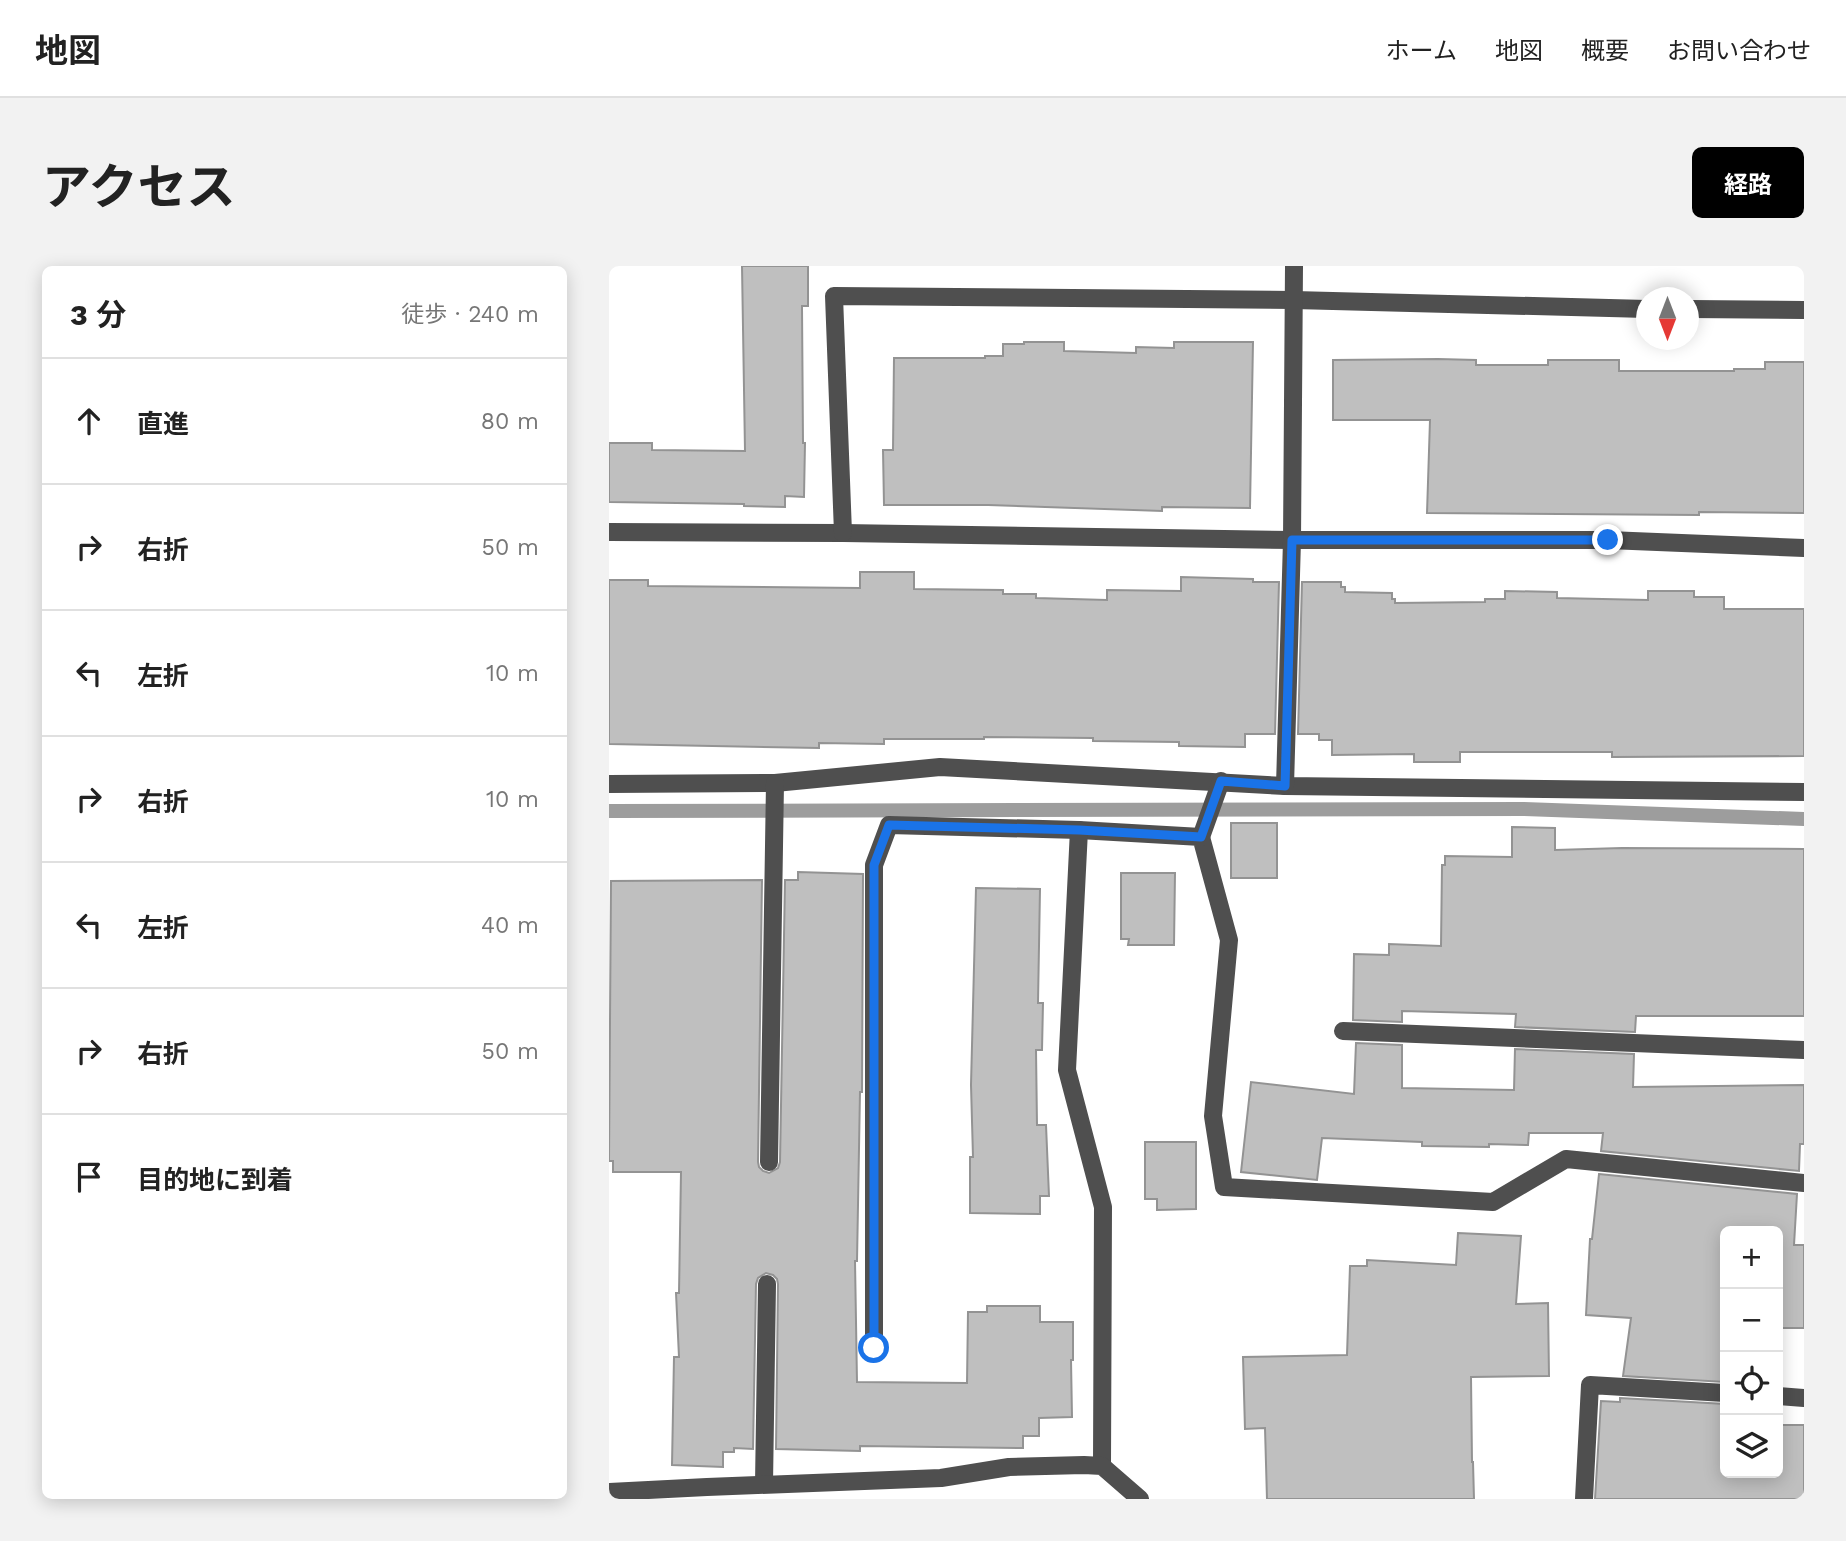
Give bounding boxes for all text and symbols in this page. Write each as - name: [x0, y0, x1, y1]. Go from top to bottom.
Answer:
- text: 地図: [35, 31, 101, 70]
- text: ホーム: [1386, 37, 1457, 65]
- text: 地図: [1495, 37, 1543, 65]
- text: 概要: [1581, 37, 1629, 65]
- text: お問い合わせ: [1667, 37, 1811, 65]
- button: 経路: [1692, 147, 1804, 218]
- text: アクセス: [42, 158, 236, 216]
- north arrow: [1636, 287, 1699, 350]
- text: 3 分: [70, 297, 126, 332]
- text: 徒歩 · 240 m: [401, 301, 539, 328]
- icon: ahead: [70, 402, 108, 440]
- text: 80 m: [481, 408, 539, 435]
- text: 直進: [137, 409, 189, 439]
- route end: [1592, 524, 1623, 555]
- icon: right: [70, 528, 108, 566]
- text: 50 m: [482, 534, 539, 561]
- text: 右折: [137, 535, 189, 565]
- icon: left: [70, 654, 108, 692]
- text: 10 m: [486, 660, 539, 687]
- text: 左折: [137, 661, 189, 691]
- icon: right: [70, 780, 108, 818]
- text: 10 m: [486, 786, 539, 813]
- text: 右折: [137, 787, 189, 817]
- icon: left: [70, 906, 108, 944]
- text: 40 m: [481, 912, 539, 939]
- text: 左折: [137, 913, 189, 943]
- icon: right: [70, 1032, 108, 1070]
- text: 50 m: [482, 1038, 539, 1065]
- text: 右折: [137, 1039, 189, 1069]
- icon: arrive: [70, 1158, 108, 1196]
- text: 目的地に到着: [137, 1165, 293, 1195]
- map controls: [1720, 1226, 1783, 1478]
- button: +: [1720, 1226, 1783, 1289]
- button: −: [1720, 1289, 1783, 1352]
- route start: [858, 1332, 889, 1363]
- button: locate: [1720, 1352, 1783, 1415]
- button: layers: [1720, 1415, 1783, 1478]

